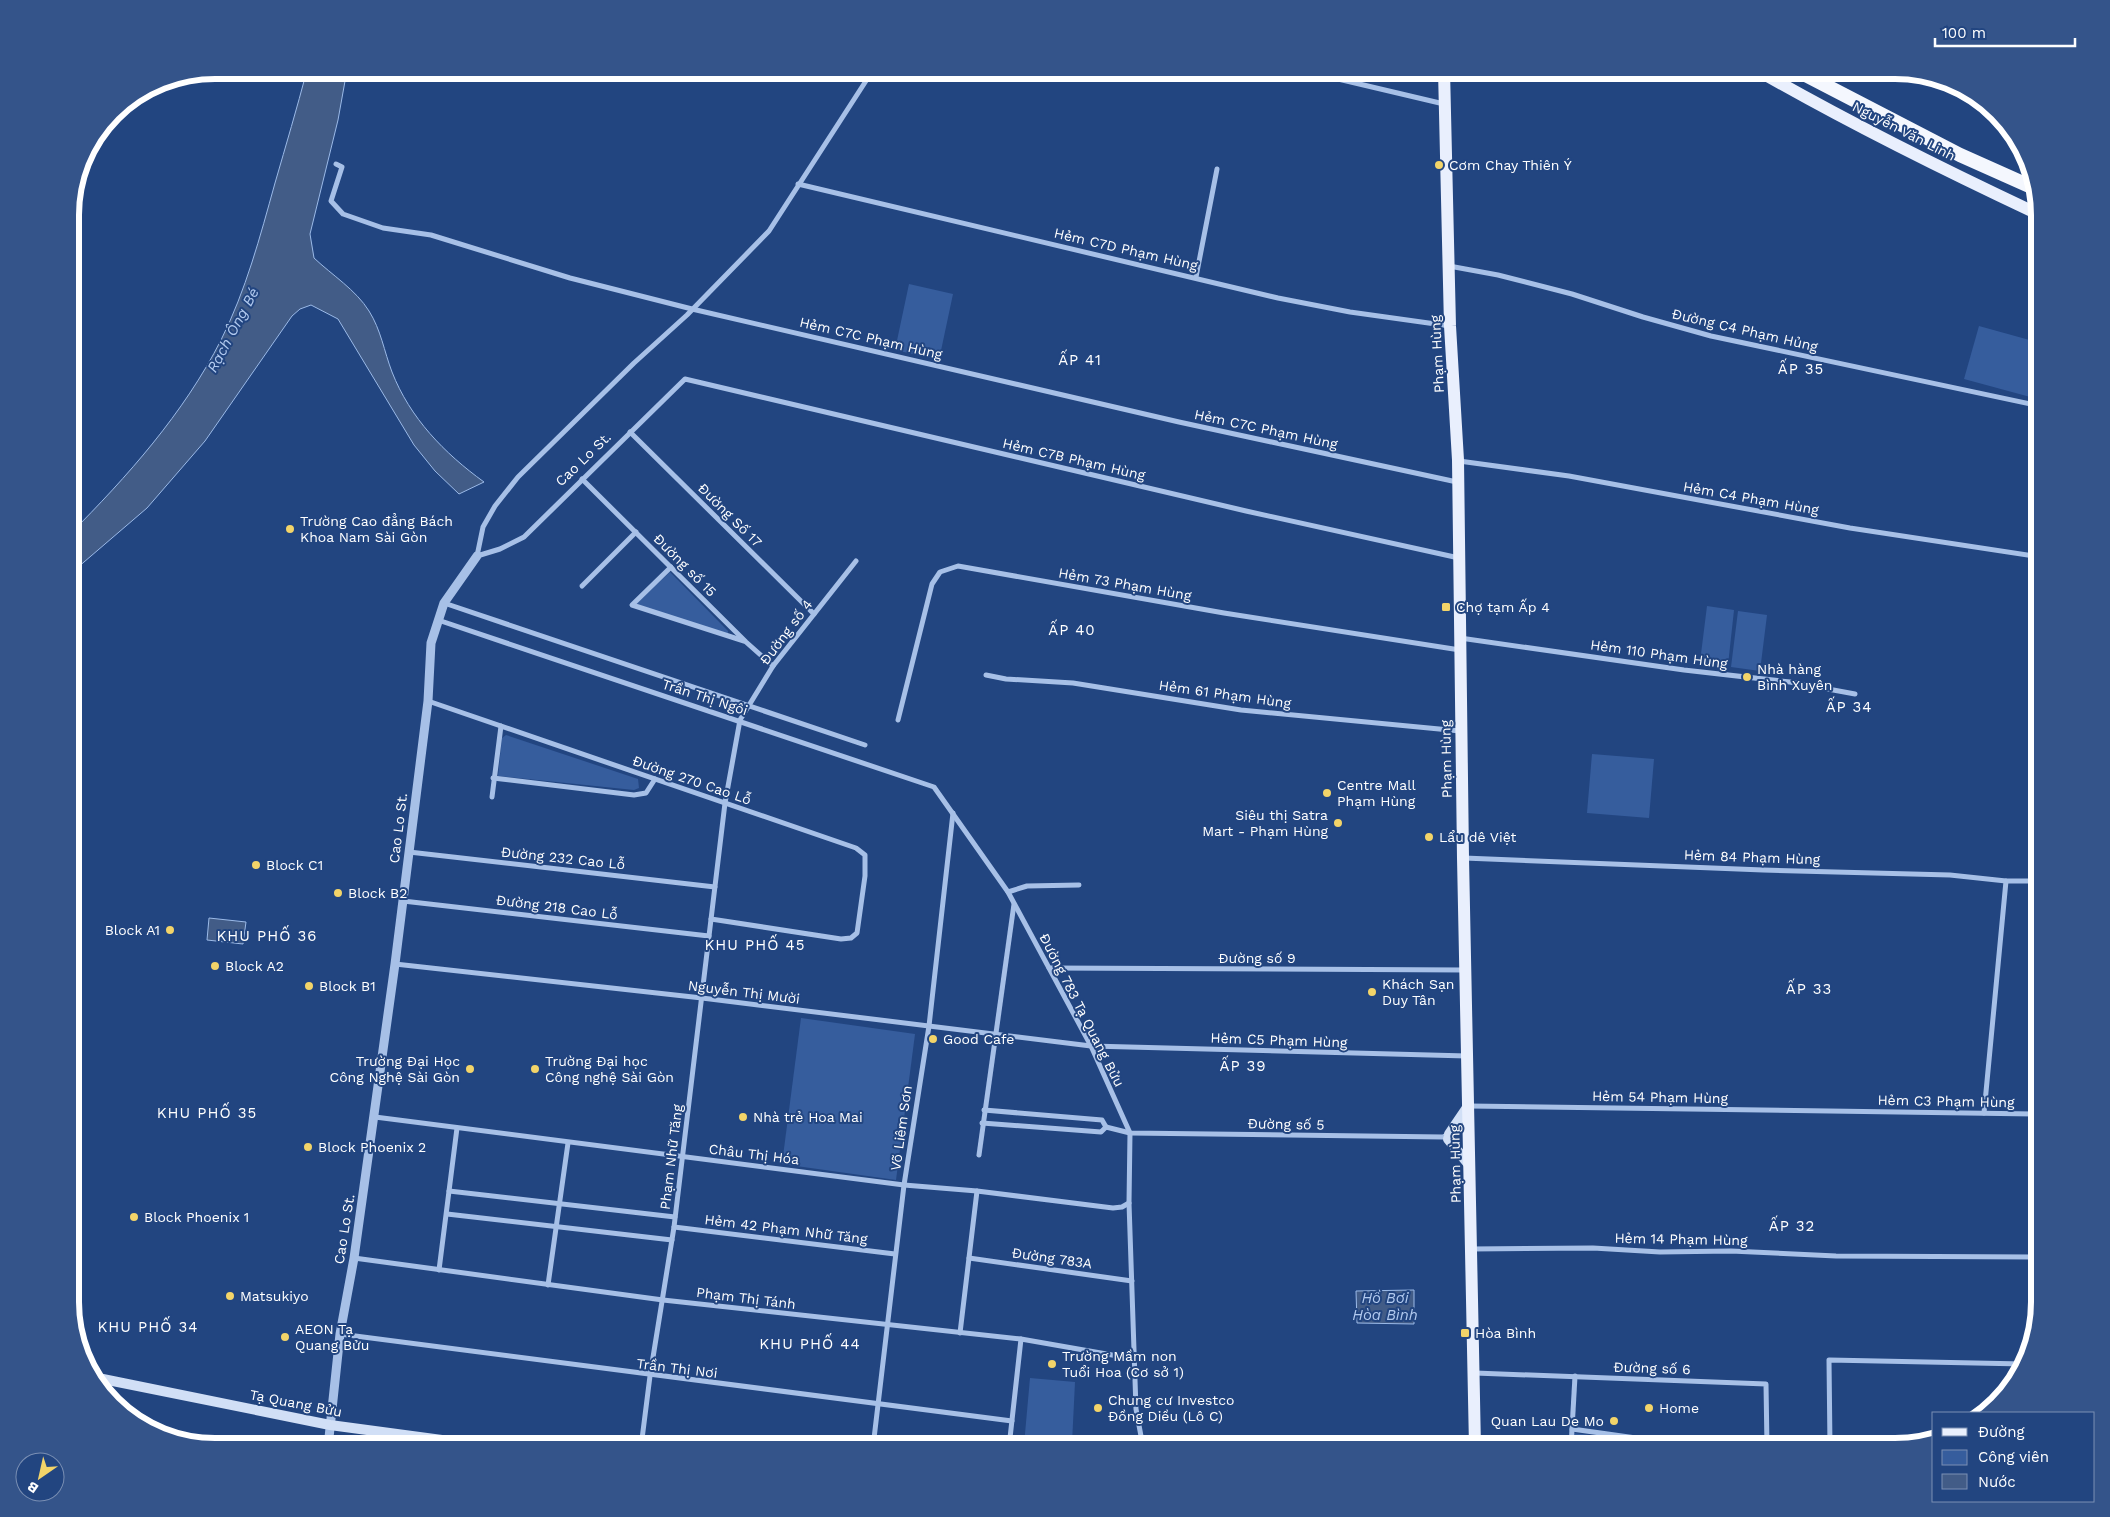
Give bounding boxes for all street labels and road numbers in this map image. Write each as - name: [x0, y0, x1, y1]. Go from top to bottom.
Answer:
- street label: Nguyễn Văn Linh: [1850, 98, 1958, 164]
- street label: Hẻm C7D Phạm Hùng: [1053, 225, 1200, 273]
- street label: Đường C4 Phạm Hủng: [1670, 305, 1820, 355]
- street label: Hẻm C7C Phạm Hùng: [798, 314, 945, 362]
- street label: Phạm Hùng: [1427, 314, 1447, 393]
- street label: Hẻm C7C Phạm Hùng: [1193, 406, 1340, 452]
- street label: Cao Lo St.: [552, 429, 614, 489]
- street label: Hẻm C7B Phạm Hùng: [1001, 435, 1147, 483]
- street label: Hẻm C4 Phạm Hùng: [1682, 478, 1821, 518]
- street label: Đường Số 17: [695, 480, 765, 550]
- street label: Đường số 15: [650, 530, 720, 600]
- street label: Hẻm 73 Phạm Hùng: [1057, 564, 1193, 604]
- street label: Đường số 4: [756, 596, 816, 668]
- street label: Hẻm 110 Phạm Hùng: [1589, 636, 1729, 672]
- street label: Trần Thị Ngôi: [660, 676, 750, 718]
- street label: Hẻm 61 Phạm Hùng: [1158, 677, 1293, 711]
- street label: Phạm Hùng: [1437, 719, 1455, 798]
- street label: Đường 270 Cao Lỗ: [631, 752, 753, 808]
- street label: Cao Lo St.: [386, 792, 410, 864]
- street label: Đường 232 Cao Lỗ: [500, 844, 626, 872]
- street label: Hẻm 84 Phạm Hùng: [1684, 847, 1821, 867]
- street label: Đường 218 Cao Lỗ: [495, 892, 619, 922]
- street label: Đường 783 Tạ Quang Bửu: [1036, 931, 1128, 1089]
- street label: Đường số 9: [1218, 950, 1296, 966]
- street label: Nguyễn Thị Mười: [687, 977, 801, 1007]
- street label: Hẻm C5 Phạm Hùng: [1210, 1030, 1348, 1050]
- street label: Võ Liêm Sơn: [887, 1084, 915, 1172]
- street label: Hẻm 54 Phạm Hùng: [1592, 1088, 1729, 1106]
- street label: Hẻm C3 Phạm Hùng: [1877, 1092, 2015, 1110]
- street label: Phạm Nhữ Tăng: [657, 1103, 685, 1211]
- street label: Đường số 5: [1247, 1115, 1325, 1133]
- street label: Phạm Hùng: [1446, 1124, 1464, 1203]
- street label: Châu Thị Hóa: [708, 1141, 800, 1167]
- street label: Cao Lo St.: [331, 1193, 357, 1265]
- street label: Hẻm 42 Phạm Nhữ Tăng: [704, 1211, 869, 1247]
- street label: Hẻm 14 Phạm Hùng: [1614, 1230, 1748, 1248]
- street label: Đường 783A: [1011, 1244, 1093, 1272]
- street label: Phạm Thị Tánh: [695, 1284, 797, 1312]
- street label: Trần Thị Nơi: [636, 1355, 718, 1381]
- street label: Đường số 6: [1613, 1359, 1691, 1377]
- street label: Tạ Quang Bửu: [248, 1386, 344, 1420]

